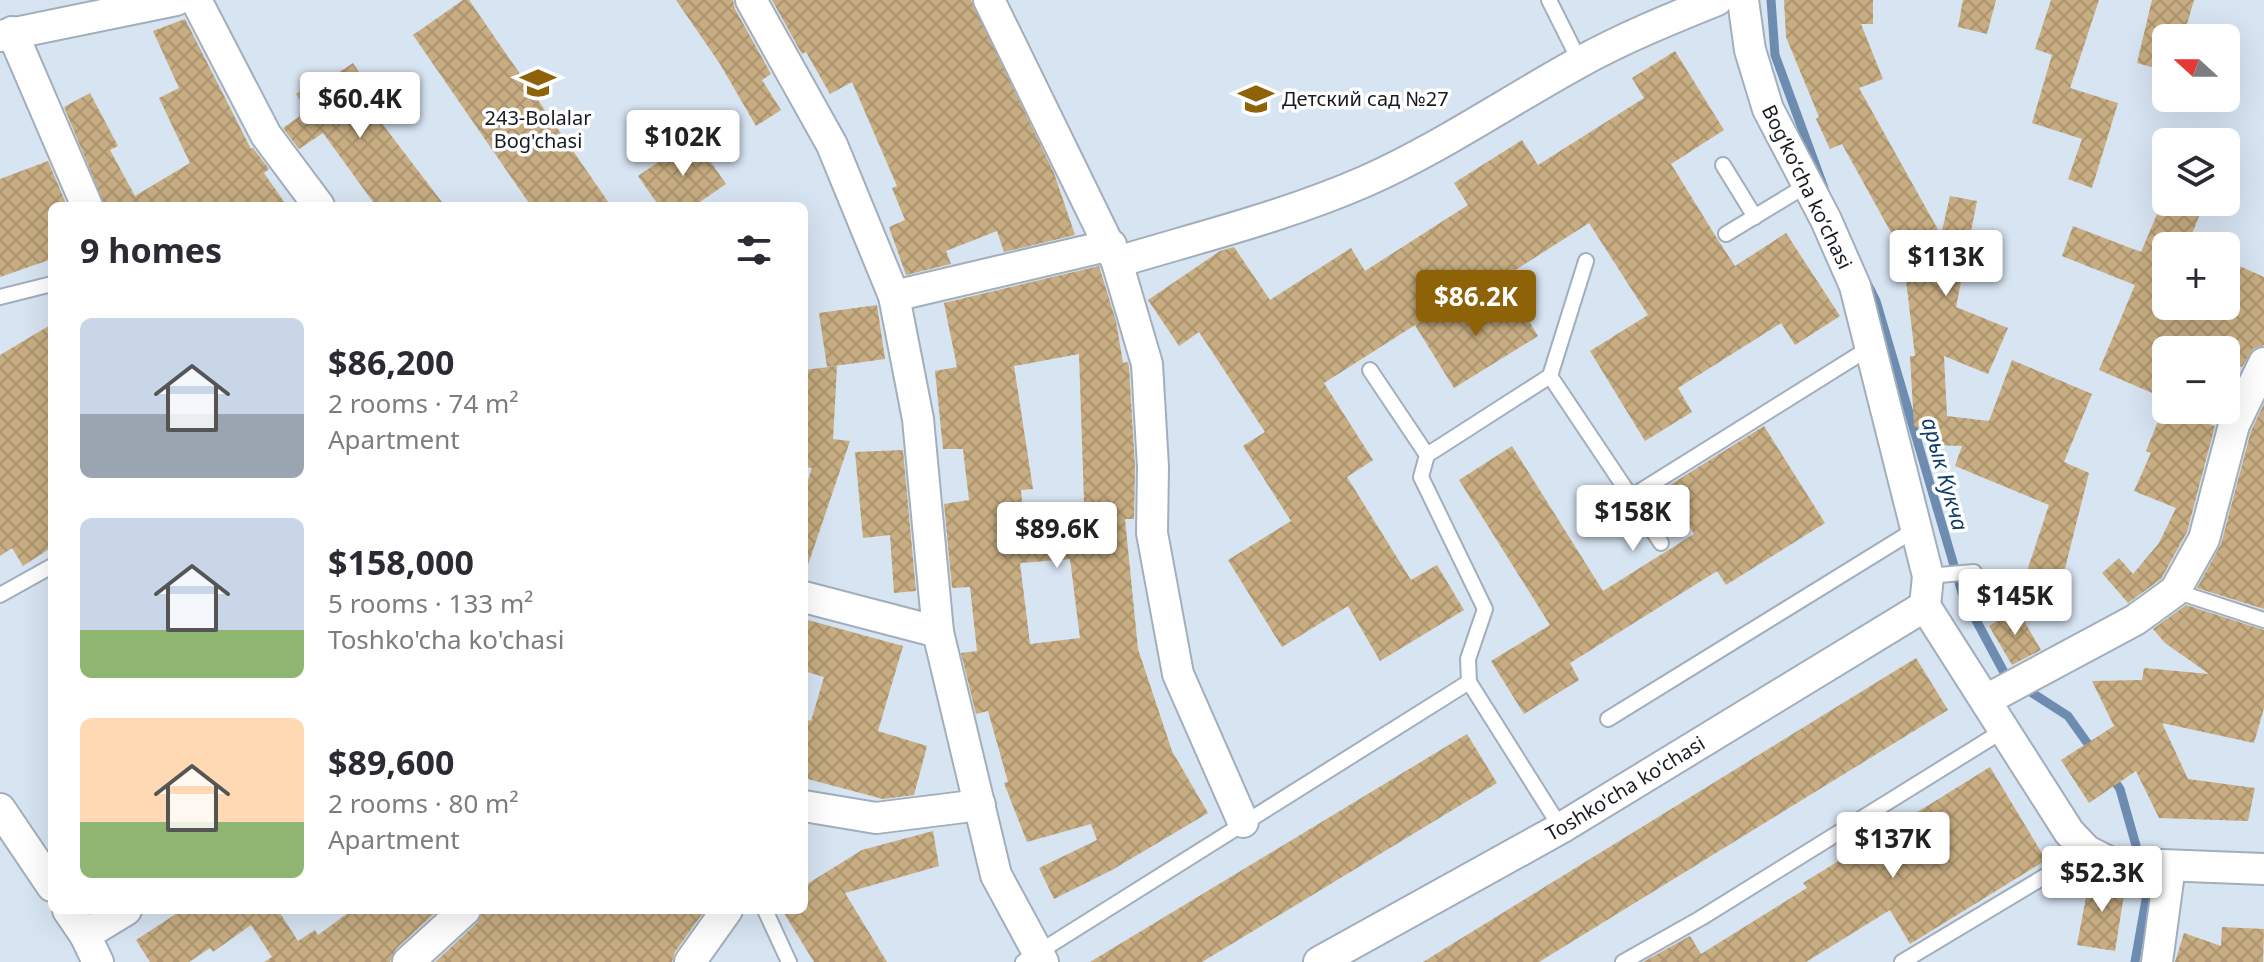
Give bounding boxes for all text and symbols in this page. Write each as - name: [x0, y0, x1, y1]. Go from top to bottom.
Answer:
- north arrow: [2152, 24, 2240, 112]
- map controls: [2152, 24, 2240, 424]
- school or university icon: 243-Bolalar Bog'chasi: [519, 64, 557, 102]
- pin: $60.4K: [295, 72, 425, 140]
- text: $60.4K: [318, 80, 402, 116]
- school or university icon: Детский сад №27: [1237, 80, 1275, 118]
- place label: Детский сад №27: [1282, 85, 1449, 112]
- street label: Bogʻkoʻcha koʻchasi: [1756, 100, 1859, 273]
- place label: 243-Bolalar Bog'chasi: [485, 104, 591, 154]
- pin: $102K: [627, 110, 739, 178]
- text: $102K: [645, 118, 721, 154]
- button: layers: [2152, 128, 2240, 216]
- text: 9 homes: [80, 227, 222, 273]
- icon: filters: [732, 228, 776, 272]
- pin: $113K: [1890, 230, 2002, 298]
- button: +: [2152, 232, 2240, 320]
- text: $113K: [1908, 238, 1984, 274]
- pin: $86.2K: [1411, 270, 1541, 338]
- text: $86.2K: [1434, 278, 1518, 314]
- button: −: [2152, 336, 2240, 424]
- text: $86,200: [328, 339, 454, 385]
- icon: home: [144, 350, 240, 446]
- text: 2 rooms · 74 m²: [328, 385, 518, 421]
- water label: арык Кукча: [1916, 414, 1976, 534]
- text: Apartment: [328, 421, 460, 457]
- pin: $158K: [1577, 485, 1689, 553]
- text: $158K: [1595, 493, 1671, 529]
- pin: $89.6K: [992, 502, 1122, 570]
- text: $89.6K: [1015, 510, 1099, 546]
- text: $158,000: [328, 539, 474, 585]
- icon: home: [144, 550, 240, 646]
- pin: $145K: [1959, 569, 2071, 637]
- text: $145K: [1977, 577, 2053, 613]
- text: 5 rooms · 133 m²: [328, 585, 533, 621]
- text: Toshko'cha ko'chasi: [328, 621, 564, 657]
- street label: Toshko'cha ko'chasi: [1541, 729, 1710, 847]
- text: $89,600: [328, 739, 454, 785]
- icon: home: [144, 750, 240, 846]
- text: 2 rooms · 80 m²: [328, 785, 518, 821]
- pin: $137K: [1837, 812, 1949, 880]
- text: $137K: [1855, 820, 1931, 856]
- text: Apartment: [328, 821, 460, 857]
- pin: $52.3K: [2037, 846, 2167, 914]
- text: $52.3K: [2060, 854, 2144, 890]

